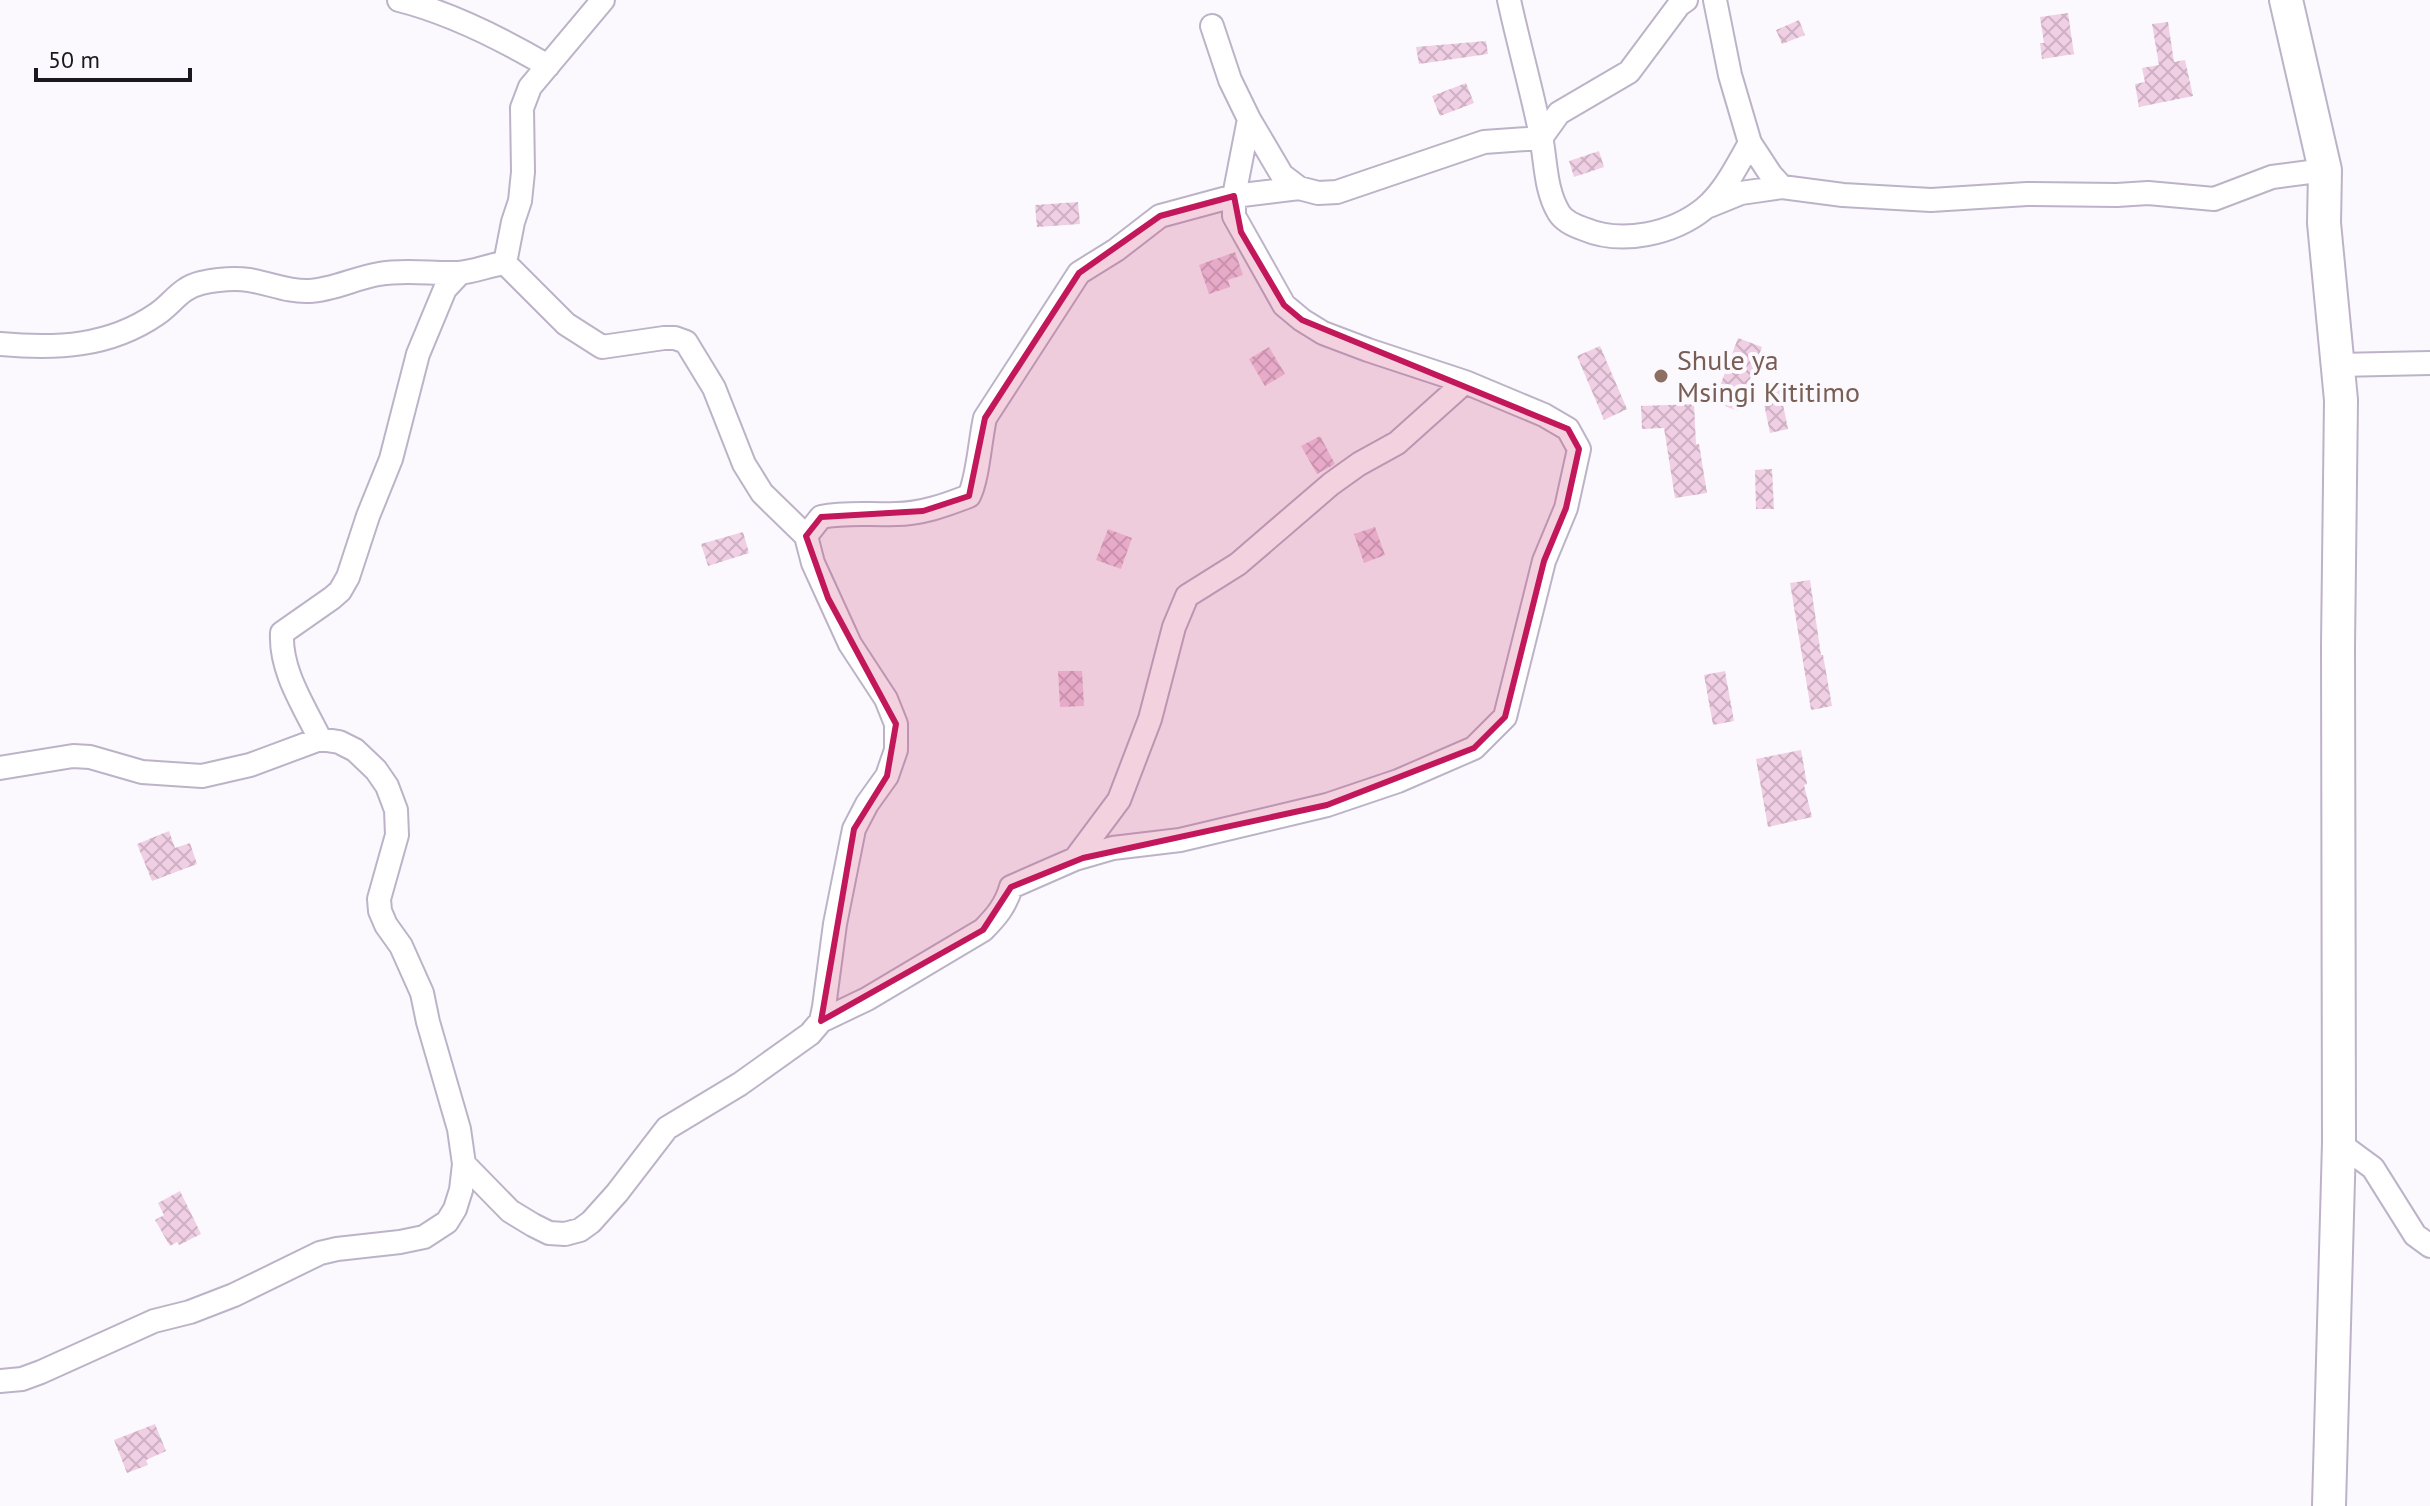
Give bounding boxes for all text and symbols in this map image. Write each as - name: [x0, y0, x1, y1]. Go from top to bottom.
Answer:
- scale bar: [36, 32, 190, 82]
- text: 50 m: [48, 44, 100, 75]
- place label: Shule ya Msingi Kititimo: [1677, 341, 1860, 410]
- marker: Shule ya Msingi Kititimo: [1652, 367, 1670, 385]

